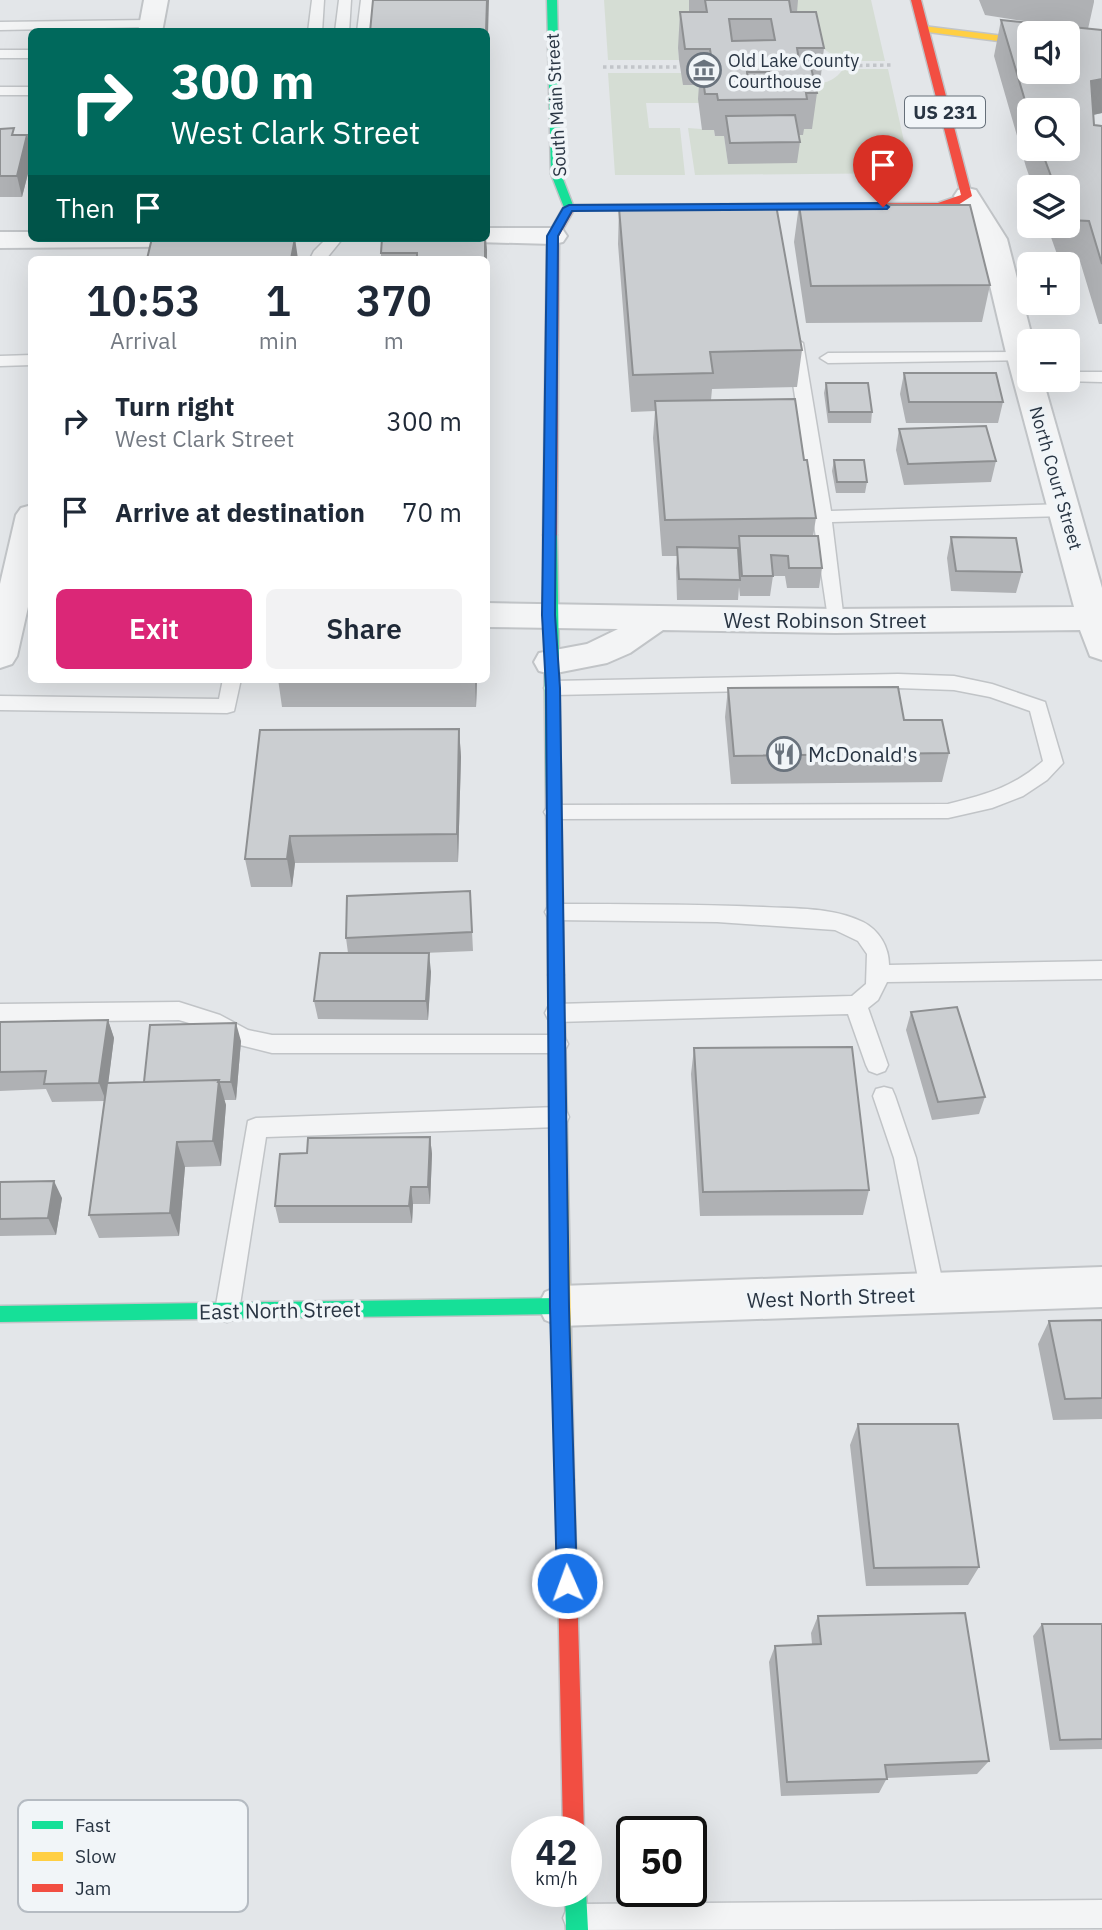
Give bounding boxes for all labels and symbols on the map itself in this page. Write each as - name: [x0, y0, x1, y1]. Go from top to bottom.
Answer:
- street label: South Main Street: [541, 32, 571, 178]
- place label: Old Lake County Courthouse: [728, 49, 859, 93]
- museum icon: Old Lake County Courthouse: [685, 51, 723, 89]
- road number: US 231: [905, 96, 985, 128]
- pin: [853, 135, 913, 207]
- street label: North Court Street: [1024, 404, 1088, 552]
- street label: West Robinson Street: [723, 606, 927, 634]
- restaurant icon: McDonald's: [765, 735, 803, 773]
- place label: McDonald's: [808, 740, 918, 768]
- street label: West North Street: [746, 1280, 916, 1314]
- street label: East North Street: [199, 1295, 361, 1325]
- position arrow: [530, 1546, 604, 1620]
- legend: [18, 1800, 248, 1912]
- text: Fast: [75, 1813, 111, 1837]
- speed limit sign: 50: [616, 1816, 707, 1907]
- text: Slow: [75, 1844, 116, 1868]
- text: Jam: [75, 1876, 111, 1900]

